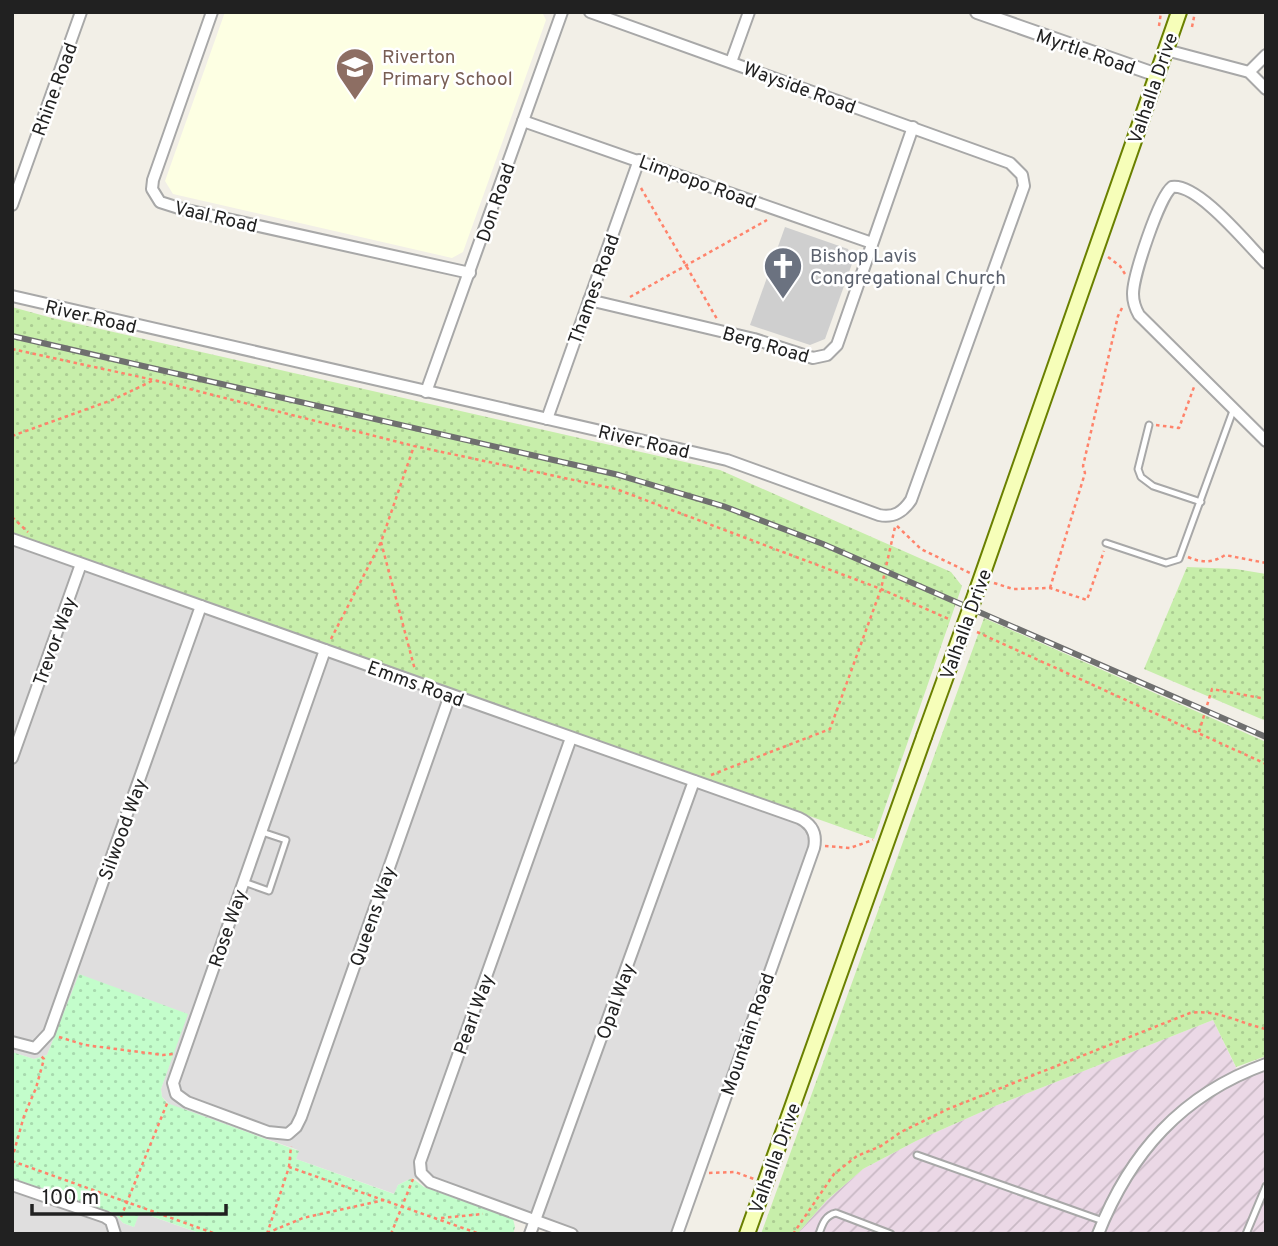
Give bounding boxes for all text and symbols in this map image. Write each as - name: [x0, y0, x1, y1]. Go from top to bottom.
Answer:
- street label: Myrtle Road: [1032, 25, 1138, 81]
- street label: Valhalla Drive: [1124, 30, 1184, 148]
- street label: Rhine Road: [28, 40, 84, 140]
- school or university icon: Riverton Primary School: [334, 46, 376, 101]
- place label: Riverton Primary School: [382, 46, 513, 92]
- street label: Wayside Road: [740, 57, 859, 120]
- street label: Limpopo Road: [635, 150, 759, 215]
- street label: Don Road: [472, 160, 522, 246]
- street label: Vaal Road: [172, 197, 259, 239]
- street label: Thames Road: [564, 231, 626, 348]
- church icon: Bishop Lavis Congregational Church: [762, 245, 804, 300]
- place label: Bishop Lavis Congregational Church: [810, 245, 1006, 291]
- street label: River Road: [42, 296, 139, 340]
- street label: Berg Road: [719, 322, 812, 370]
- street label: River Road: [595, 421, 692, 465]
- street label: Valhalla Drive: [936, 566, 998, 683]
- street label: Trevor Way: [29, 594, 83, 690]
- street label: Emms Road: [364, 656, 467, 713]
- street label: Silwood Way: [94, 775, 153, 884]
- street label: Queens Way: [346, 863, 402, 970]
- street label: Rose Way: [204, 886, 253, 971]
- street label: Opal Way: [592, 960, 642, 1043]
- street label: Mountain Road: [717, 970, 781, 1099]
- street label: Pearl Way: [449, 971, 501, 1058]
- street label: Valhalla Drive: [745, 1100, 807, 1217]
- scale bar: [32, 1172, 226, 1216]
- text: 100 m: [42, 1185, 99, 1212]

